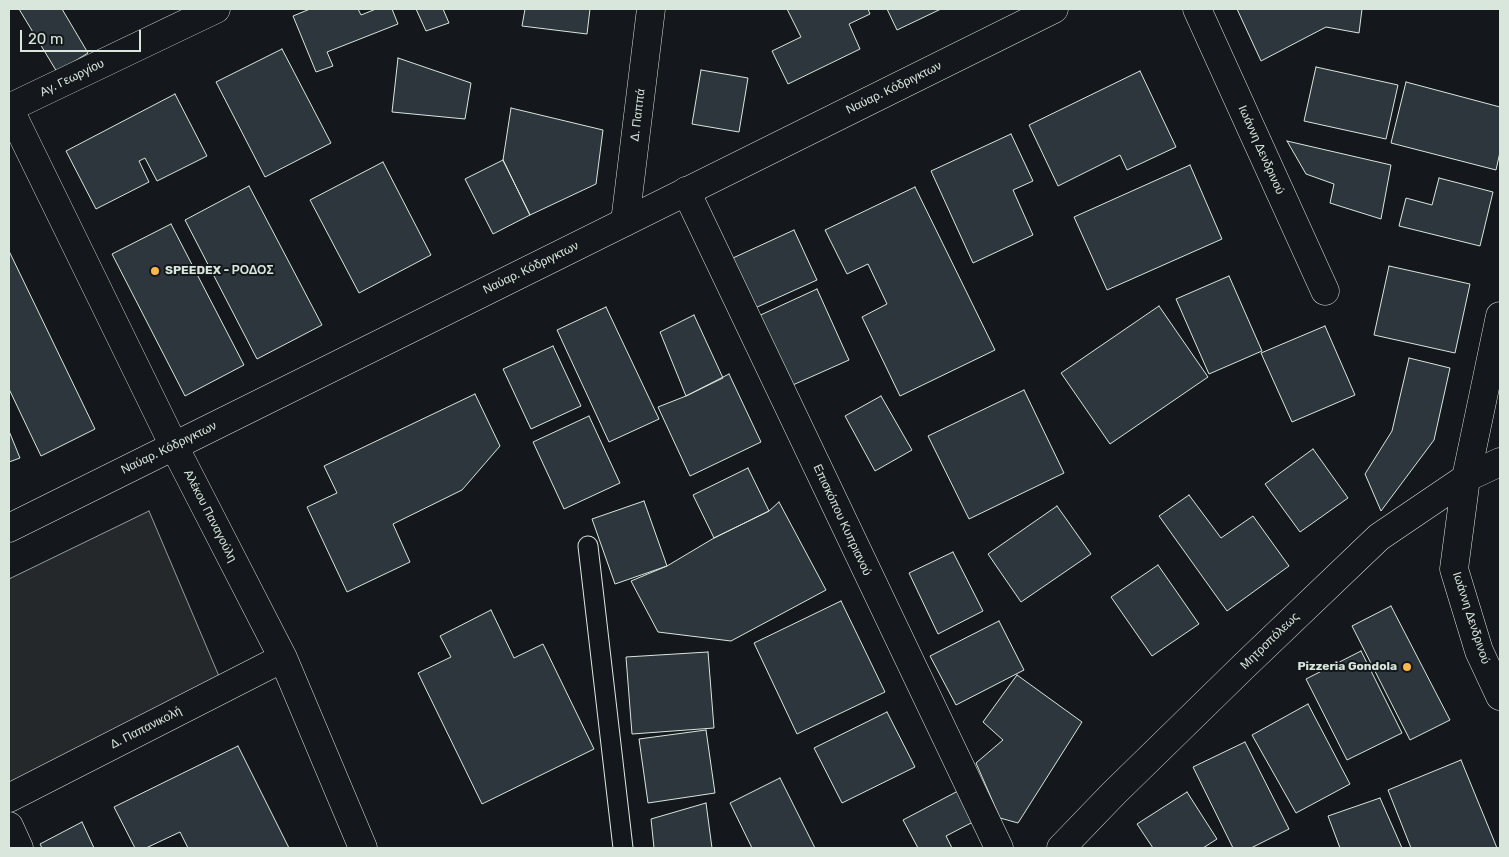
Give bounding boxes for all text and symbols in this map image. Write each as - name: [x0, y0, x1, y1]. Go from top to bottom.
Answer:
- scale bar: [22, 20, 144, 52]
- text: 20 m: [28, 30, 63, 48]
- street label: Αγ. Γεωργίου: [37, 56, 107, 100]
- street label: Ναύαρ. Κόδριγκτων: [844, 59, 944, 117]
- street label: Δ. Παππά: [628, 88, 648, 142]
- street label: Ιωάννη Δενδρινού: [1235, 103, 1287, 197]
- street label: Ναύαρ. Κόδριγκτων: [481, 239, 581, 297]
- place label: SPEEDEX - ΡΟΔΟΣ: [165, 264, 274, 278]
- marker: SPEEDEX - ΡΟΔΟΣ: [149, 265, 161, 277]
- street label: Ναύαρ. Κόδριγκτων: [119, 419, 219, 477]
- street label: Επισκόπου Κυπριανού: [810, 462, 874, 578]
- street label: Αλέκου Παναγούλη: [180, 467, 240, 565]
- street label: Ιωάννη Δενδρινού: [1449, 570, 1493, 666]
- street label: Μητροπόλεως: [1238, 609, 1302, 673]
- place label: Pizzeria Gondola: [1297, 660, 1397, 674]
- marker: Pizzeria Gondola: [1401, 661, 1413, 673]
- street label: Δ. Παπανικολή: [108, 704, 184, 752]

